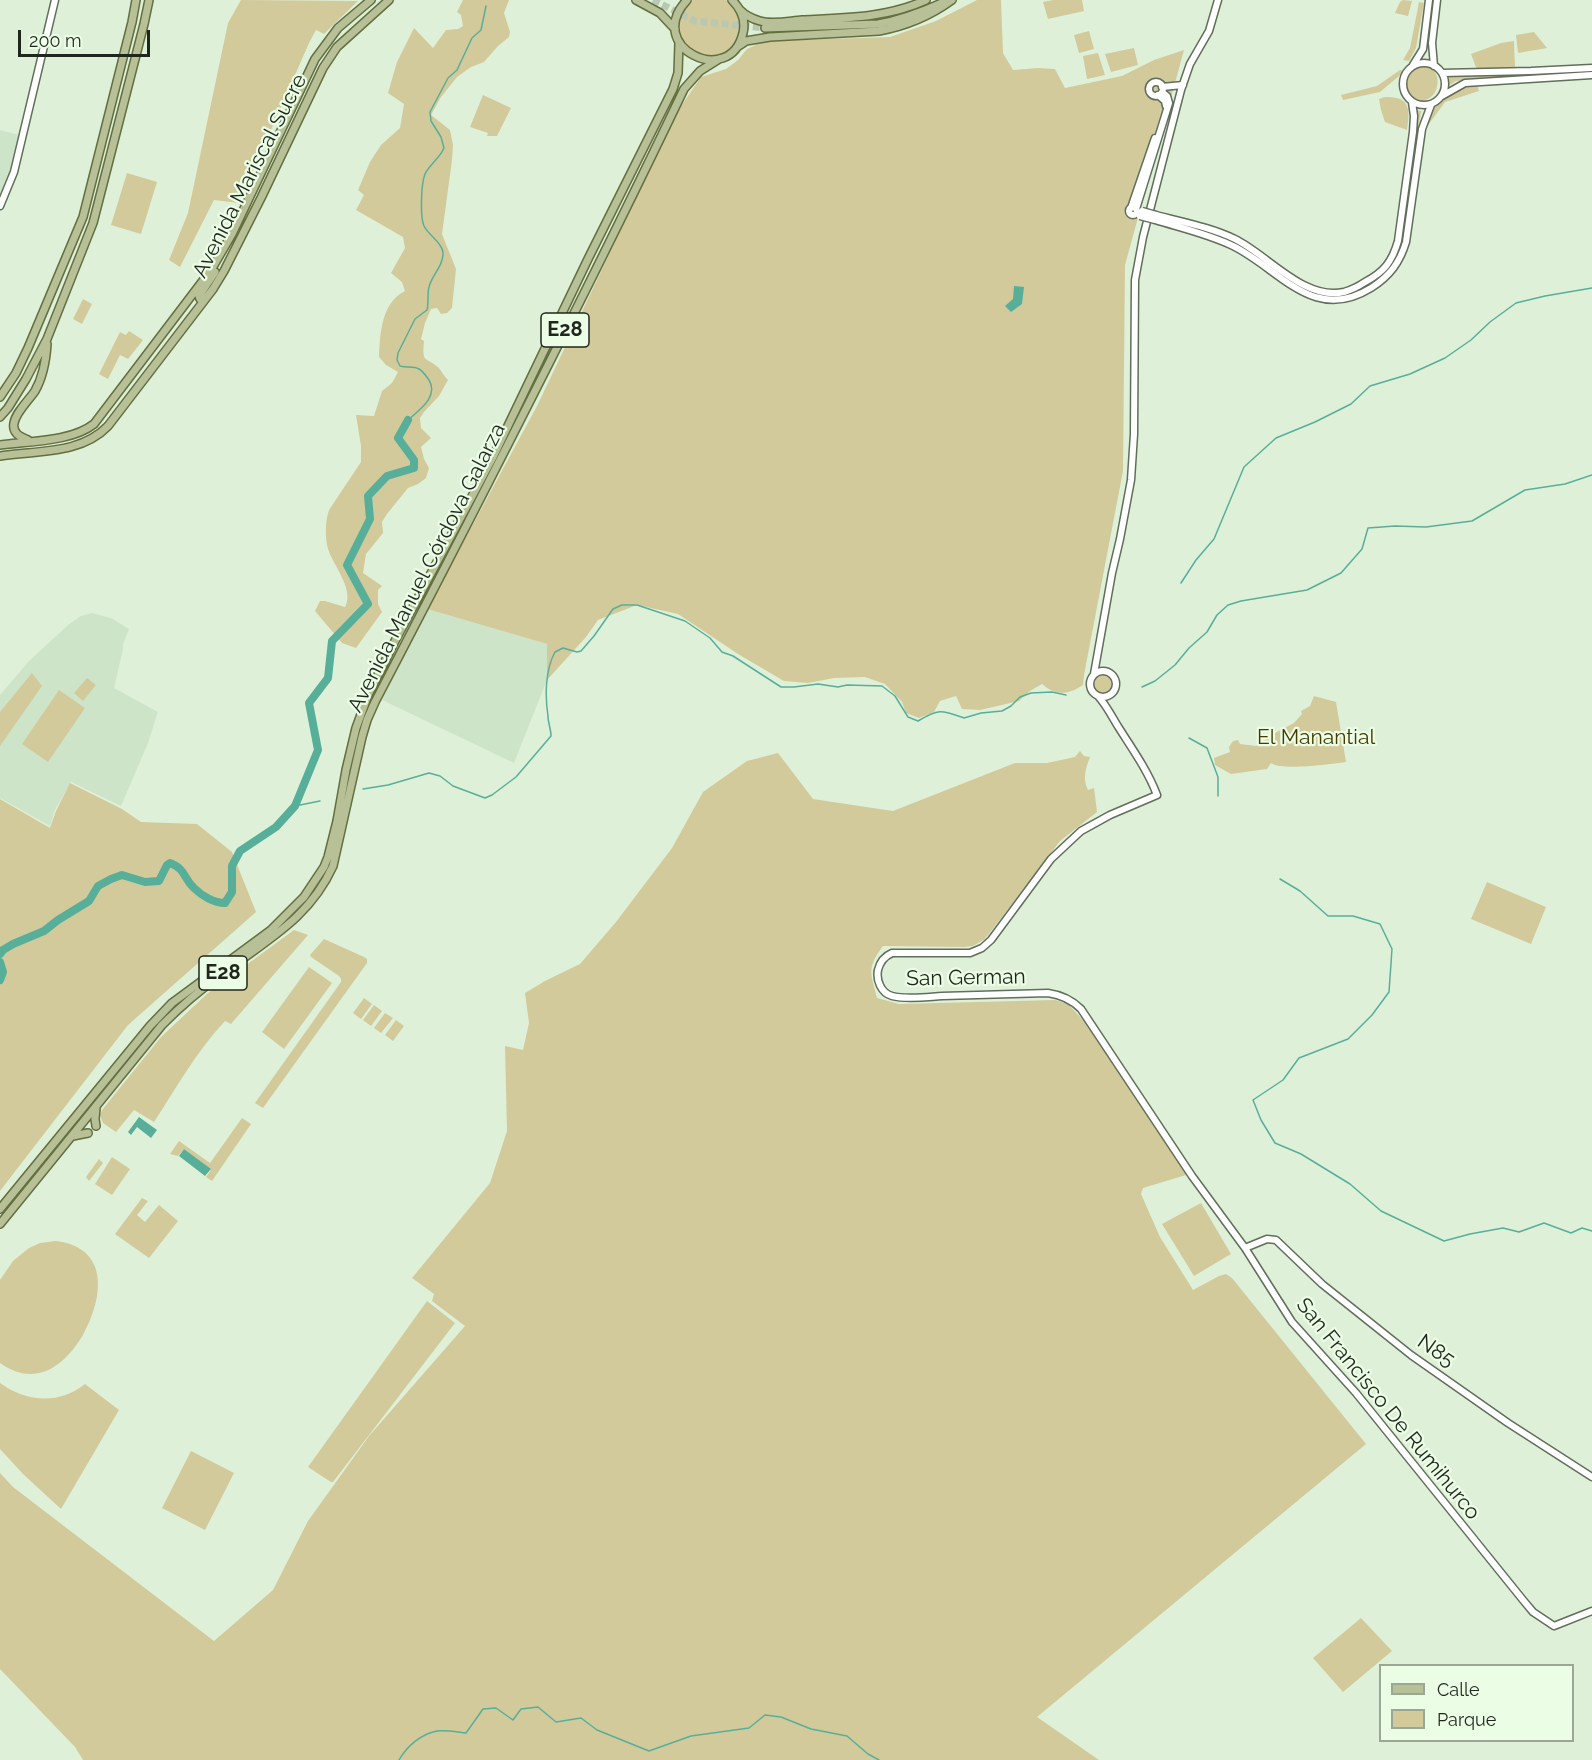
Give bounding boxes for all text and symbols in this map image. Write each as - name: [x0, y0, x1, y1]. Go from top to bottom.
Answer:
- scale bar: [21, 18, 153, 56]
- text: 200 m: [29, 30, 82, 51]
- street label: Avenida Mariscal Sucre: [188, 70, 312, 282]
- road number: E28: [541, 313, 589, 347]
- street label: Avenida Manuel Córdova Galarza: [343, 419, 511, 717]
- park label: El Manantial: [1257, 725, 1375, 751]
- road number: E28: [199, 956, 247, 990]
- street label: San German: [906, 964, 1026, 992]
- street label: San Francisco De Rumihurco: [1291, 1293, 1485, 1525]
- street label: N85: [1412, 1329, 1460, 1373]
- legend: [1379, 1664, 1574, 1742]
- text: Calle: [1437, 1679, 1480, 1700]
- text: Parque: [1437, 1709, 1496, 1730]

